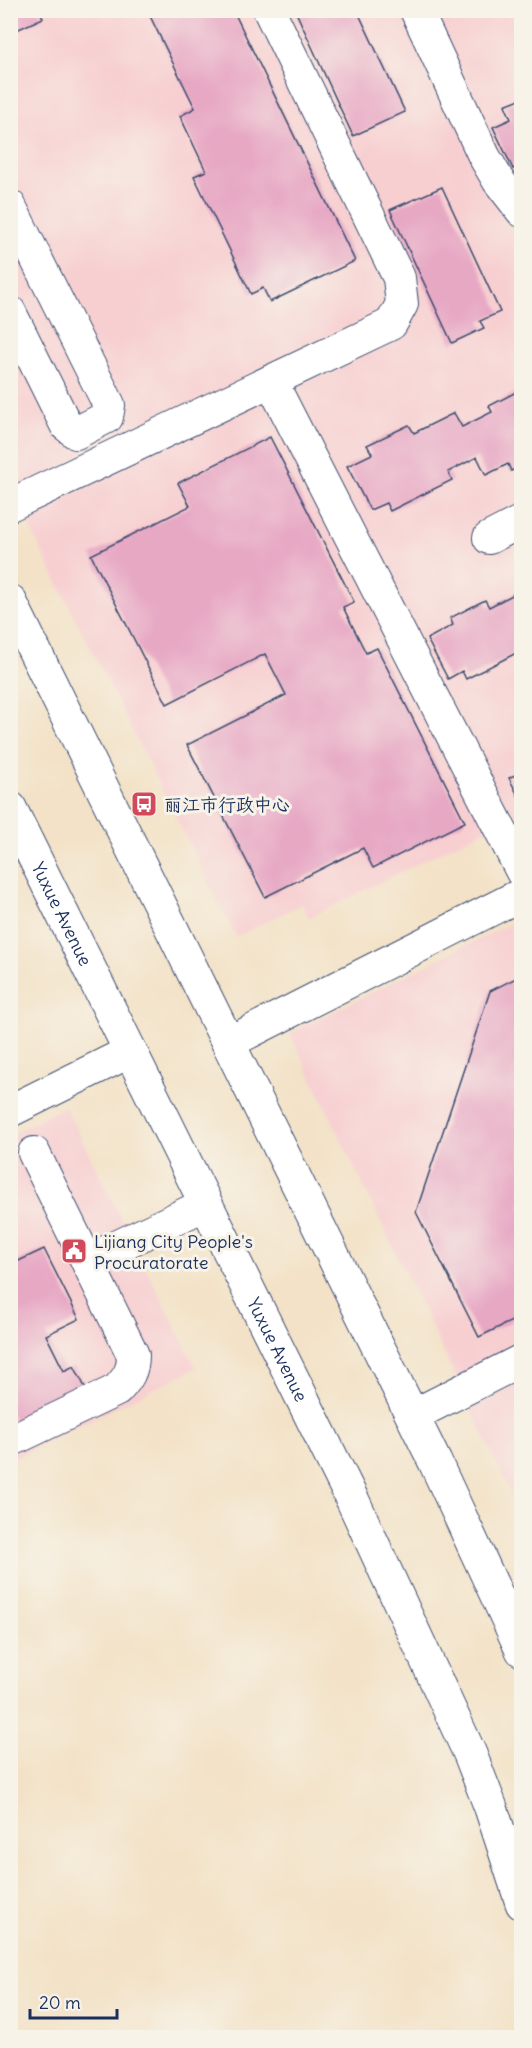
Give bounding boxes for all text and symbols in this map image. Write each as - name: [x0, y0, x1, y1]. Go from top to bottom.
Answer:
- bus stop icon: 丽江市行政中心: [129, 789, 159, 819]
- place label: 丽江市行政中心: [164, 793, 290, 816]
- street label: Yuxue Avenue: [27, 858, 98, 970]
- place label: Lijiang City People's Procuratorate: [94, 1230, 253, 1274]
- public building icon: Lijiang City People's Procuratorate: [59, 1236, 89, 1266]
- street label: Yuxue Avenue: [243, 1294, 313, 1405]
- scale bar: [30, 1982, 117, 2020]
- text: 20 m: [39, 1991, 81, 2014]

